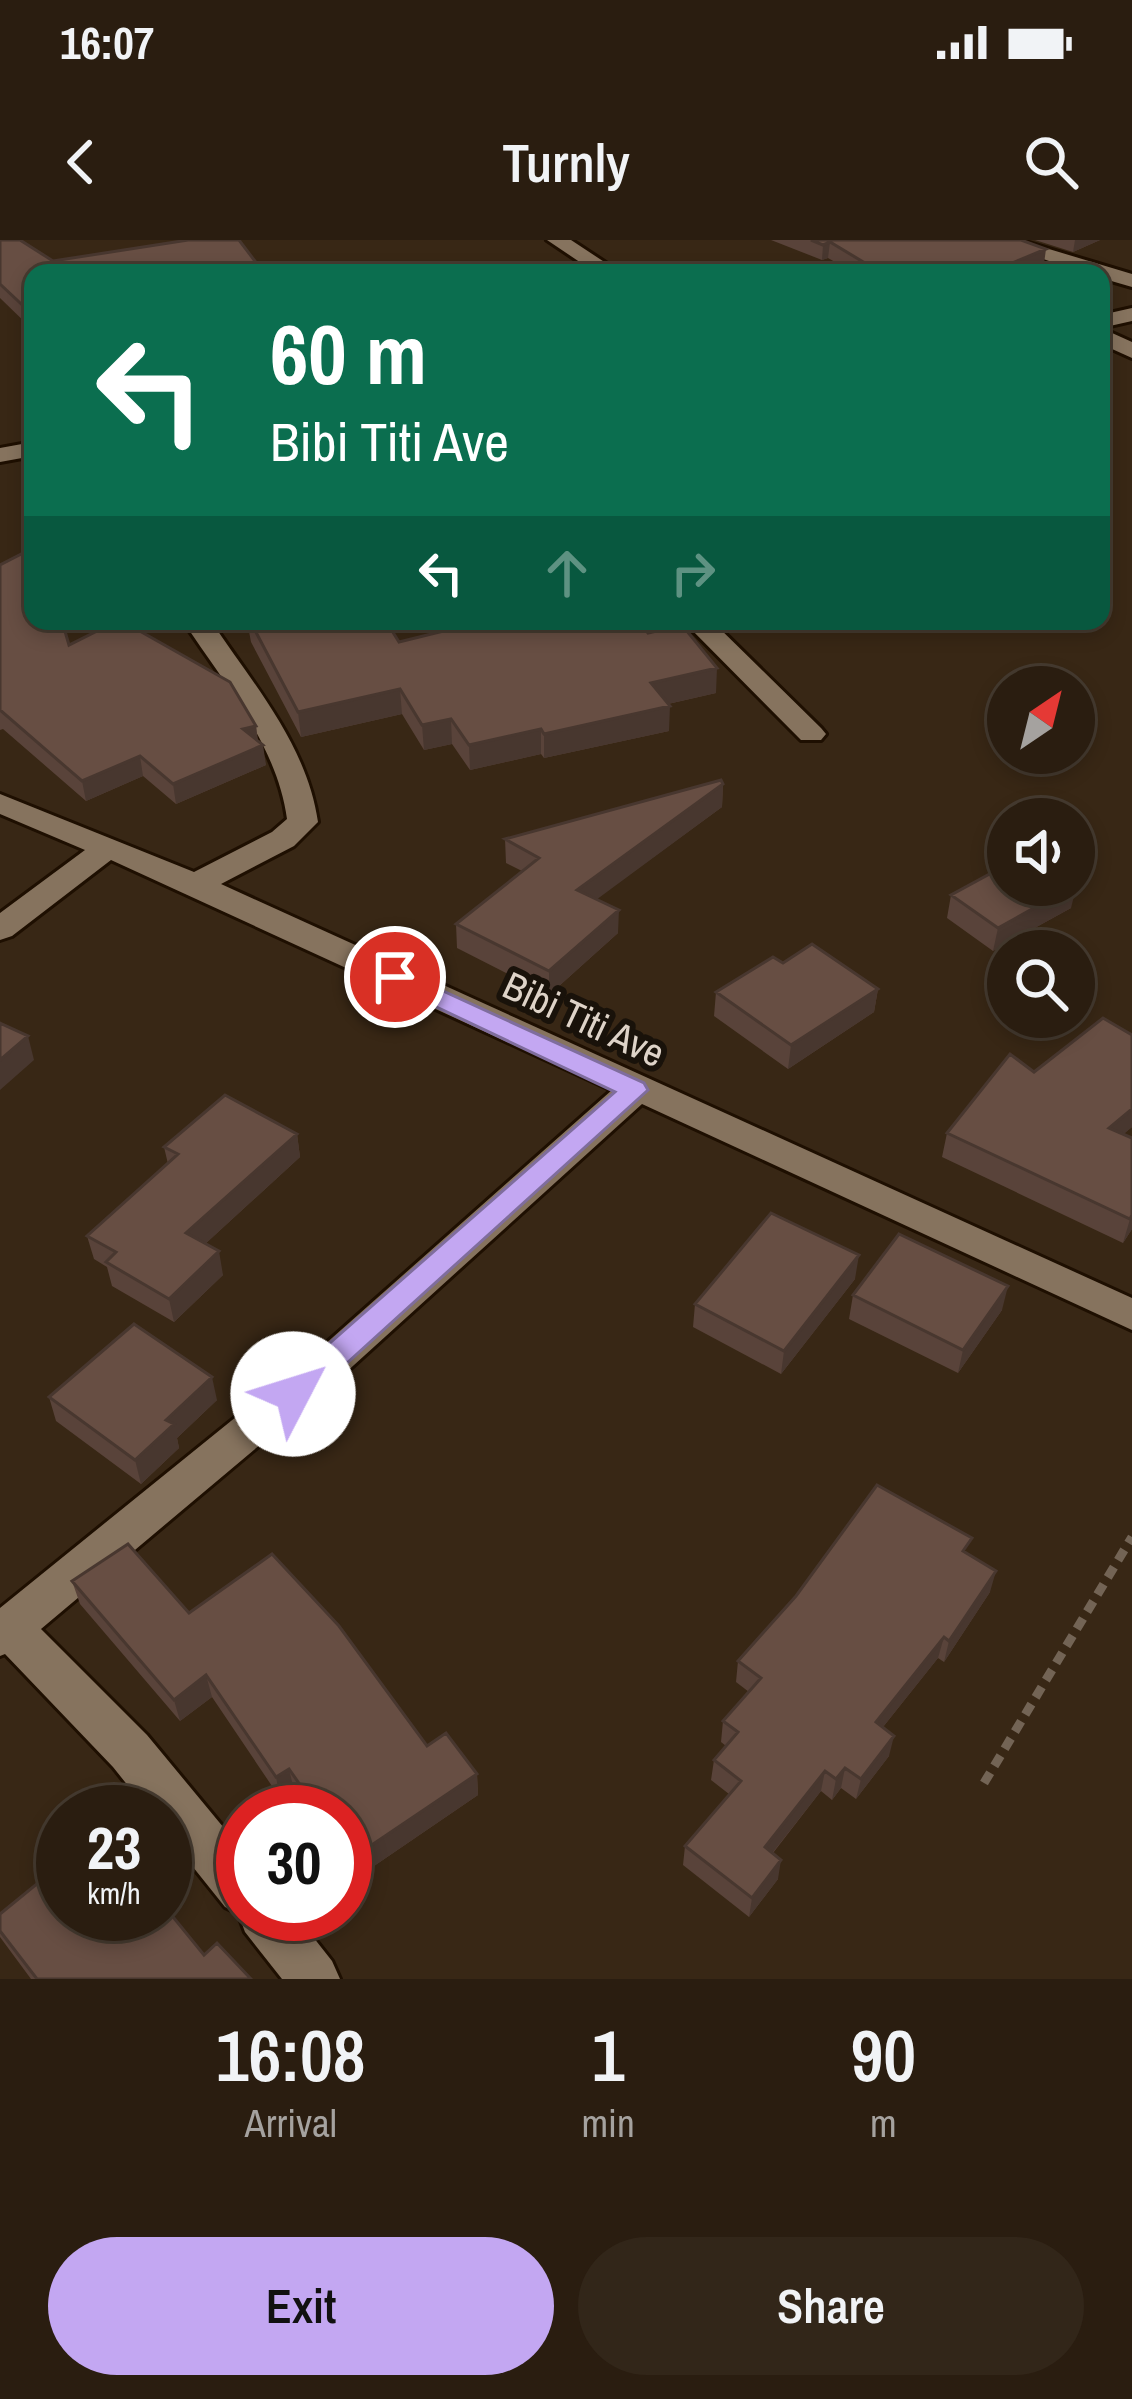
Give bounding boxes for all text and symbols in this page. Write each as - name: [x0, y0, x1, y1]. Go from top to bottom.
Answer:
- text: 16:07: [60, 12, 154, 73]
- text: Turnly: [502, 126, 630, 199]
- icon: back: [48, 129, 114, 195]
- icon: search: [1018, 129, 1084, 195]
- text: 60 m: [270, 297, 427, 410]
- icon: left: [72, 312, 228, 468]
- text: Bibi Titi Ave: [270, 405, 509, 478]
- icon: left: [408, 540, 474, 606]
- icon: ahead: [534, 540, 600, 606]
- icon: right: [660, 540, 726, 606]
- north arrow: [987, 666, 1095, 774]
- map controls: [987, 666, 1095, 1038]
- button: sound: [987, 798, 1095, 906]
- pin: [344, 926, 446, 1028]
- button: search: [987, 930, 1095, 1038]
- icon: arrive: [362, 944, 428, 1010]
- street label: Bibi Titi Ave: [495, 959, 673, 1079]
- position arrow: [230, 1331, 356, 1457]
- speed limit sign: 30: [216, 1785, 372, 1941]
- text: 23: [87, 1807, 141, 1888]
- text: km/h: [87, 1873, 141, 1913]
- text: 16:08: [216, 2006, 366, 2103]
- text: 1: [592, 2006, 625, 2103]
- text: 90: [851, 2006, 916, 2103]
- text: Arrival: [245, 2097, 337, 2149]
- text: min: [581, 2097, 635, 2149]
- text: m: [870, 2097, 897, 2149]
- button: Exit: [48, 2237, 554, 2375]
- button: Share: [578, 2237, 1084, 2375]

